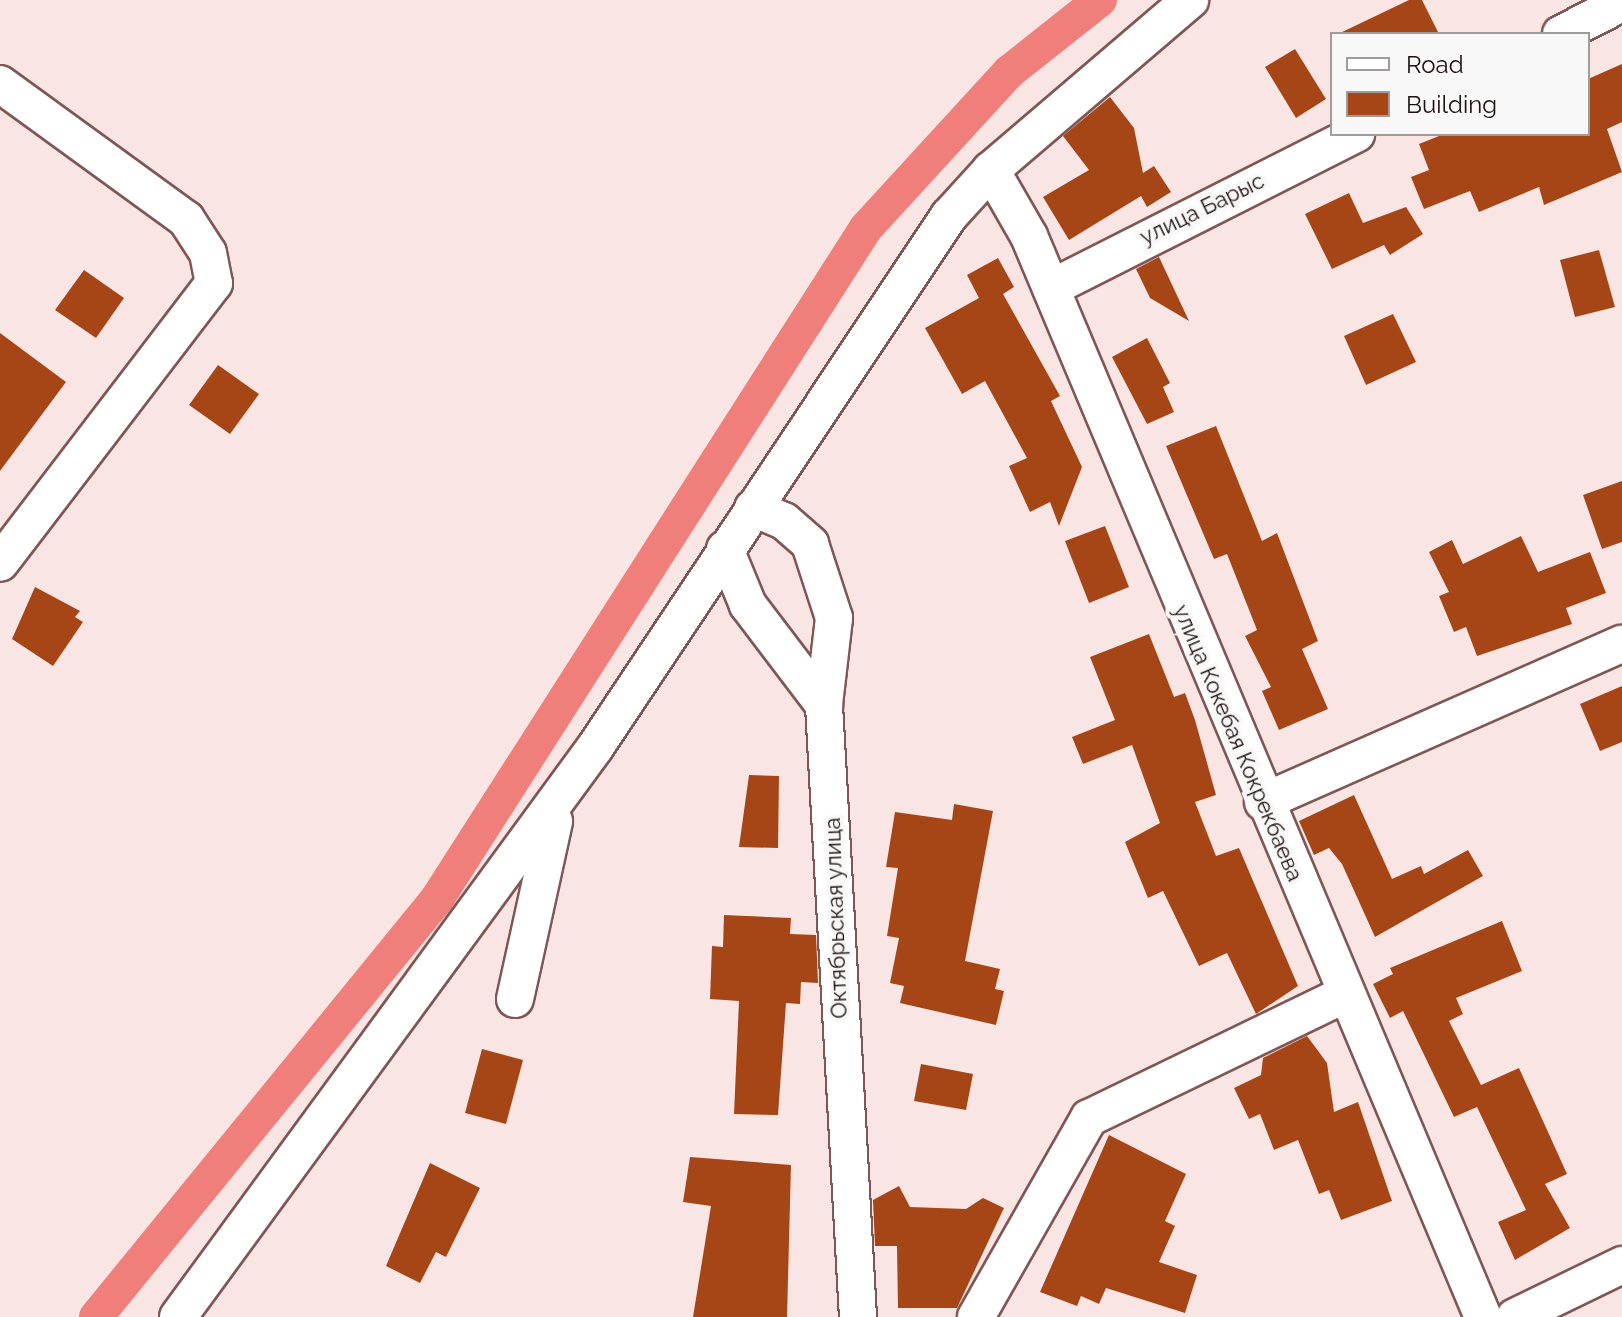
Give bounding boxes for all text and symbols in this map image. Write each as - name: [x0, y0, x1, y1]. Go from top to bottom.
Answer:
- legend: [1330, 32, 1590, 136]
- text: Road: [1406, 50, 1464, 79]
- text: Building: [1406, 90, 1497, 119]
- street label: улица Барыс: [1136, 168, 1268, 250]
- street label: улица Кокебая Кокрекбаева: [1168, 601, 1308, 885]
- street label: Октябрьская улица: [819, 817, 853, 1019]

